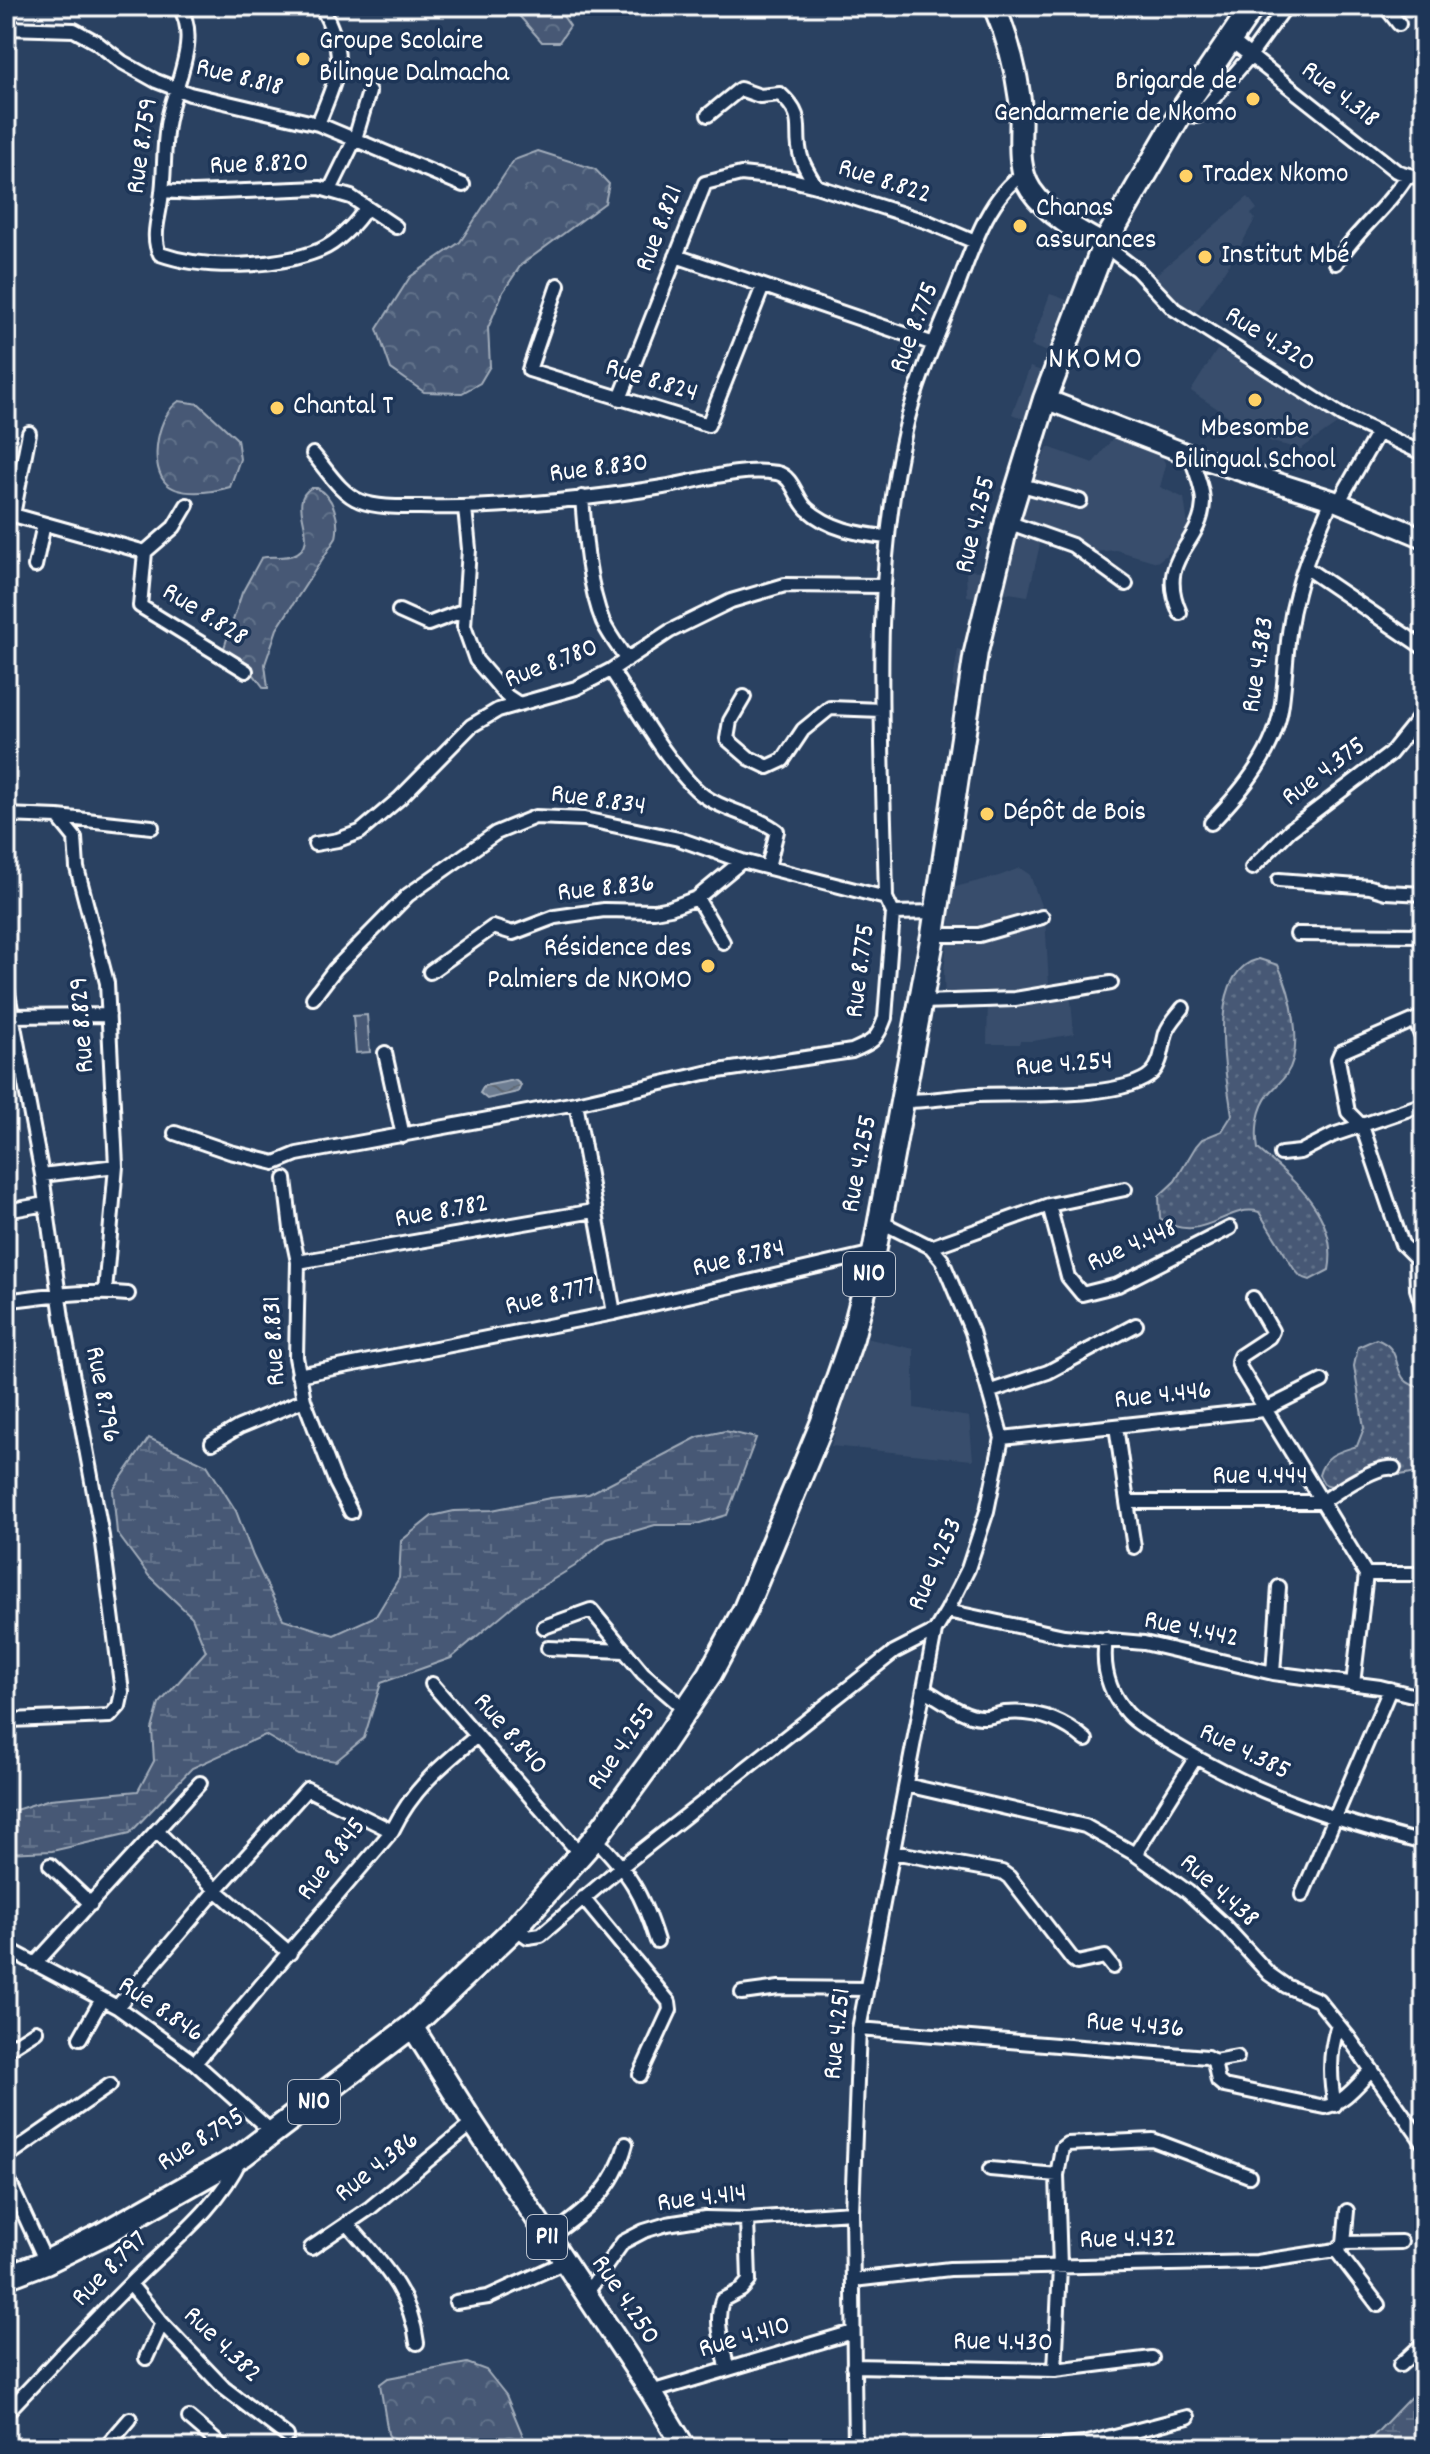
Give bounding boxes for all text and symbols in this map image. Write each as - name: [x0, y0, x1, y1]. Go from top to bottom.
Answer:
- place label: Groupe Scolaire Bilingue Dalmacha: [319, 23, 510, 95]
- street label: Rue 8.818: [191, 49, 287, 109]
- marker: Groupe Scolaire Bilingue Dalmacha: [294, 50, 312, 68]
- street label: Rue 4.318: [1291, 52, 1387, 140]
- place label: Brigarde de Gendarmerie de Nkomo: [994, 63, 1237, 135]
- marker: Brigarde de Gendarmerie de Nkomo: [1244, 90, 1262, 108]
- street label: Rue 8.759: [117, 95, 171, 197]
- street label: Rue 8.820: [209, 144, 309, 188]
- street label: Rue 8.822: [832, 149, 936, 217]
- place label: Tradex Nkomo: [1202, 156, 1348, 196]
- marker: Tradex Nkomo: [1177, 167, 1195, 185]
- street label: Rue 8.821: [626, 180, 696, 278]
- place label: Chanas assurances: [1036, 190, 1157, 262]
- marker: Chanas assurances: [1011, 217, 1029, 235]
- place label: Institut Mbé: [1221, 237, 1350, 277]
- marker: Institut Mbé: [1196, 248, 1214, 266]
- street label: Rue 8.775: [880, 277, 952, 379]
- street label: Rue 4.320: [1216, 297, 1322, 385]
- district label: NKOMO: [1048, 338, 1144, 384]
- street label: Rue 8.824: [600, 349, 702, 415]
- place label: Chantal T: [293, 388, 393, 428]
- marker: Mbesombe Bilingual School: [1246, 391, 1264, 409]
- marker: Chantal T: [268, 399, 286, 417]
- place label: Mbesombe Bilingual School: [1174, 410, 1336, 482]
- street label: Rue 8.830: [547, 444, 651, 496]
- street label: Rue 4.255: [946, 472, 1008, 578]
- street label: Rue 8.828: [153, 574, 255, 658]
- street label: Rue 4.383: [1233, 614, 1287, 716]
- street label: Rue 8.780: [499, 629, 605, 701]
- street label: Rue 4.375: [1274, 728, 1376, 818]
- street label: Rue 8.834: [548, 776, 648, 828]
- place label: Dépôt de Bois: [1003, 794, 1146, 834]
- marker: Dépôt de Bois: [978, 805, 996, 823]
- street label: Rue 8.836: [555, 865, 657, 915]
- street label: Rue 8.775: [836, 922, 888, 1020]
- place label: Résidence des Palmiers de NKOMO: [487, 930, 692, 1002]
- marker: Résidence des Palmiers de NKOMO: [699, 957, 717, 975]
- street label: Rue 8.829: [61, 975, 107, 1075]
- street label: Rue 4.254: [1014, 1043, 1114, 1089]
- street label: Rue 4.255: [832, 1112, 890, 1216]
- street label: Rue 8.782: [392, 1185, 492, 1241]
- street label: Rue 4.448: [1081, 1209, 1185, 1285]
- street label: Rue 8.784: [689, 1230, 789, 1290]
- road number: N10: [843, 1252, 895, 1296]
- street label: Rue 8.777: [501, 1267, 601, 1329]
- street label: Rue 8.831: [254, 1295, 298, 1387]
- street label: Rue 8.796: [72, 1343, 130, 1447]
- street label: Rue 4.446: [1112, 1372, 1214, 1422]
- street label: Rue 4.444: [1212, 1458, 1308, 1498]
- street label: Rue 4.253: [899, 1512, 975, 1618]
- street label: Rue 4.442: [1140, 1601, 1242, 1661]
- street label: Rue 8.840: [462, 1685, 556, 1785]
- street label: Rue 4.255: [578, 1696, 668, 1800]
- street label: Rue 4.385: [1191, 1714, 1297, 1792]
- street label: Rue 8.845: [288, 1810, 378, 1910]
- street label: Rue 4.438: [1169, 1845, 1267, 1939]
- street label: Rue 8.846: [109, 1967, 211, 2055]
- street label: Rue 4.251: [814, 1986, 864, 2082]
- street label: Rue 4.436: [1084, 2003, 1186, 2051]
- road number: N10: [288, 2080, 340, 2124]
- street label: Rue 8.795: [150, 2098, 254, 2184]
- street label: Rue 4.386: [327, 2122, 429, 2214]
- street label: Rue 4.414: [655, 2175, 749, 2225]
- road number: P11: [527, 2215, 567, 2259]
- street label: Rue 4.432: [1079, 2220, 1177, 2262]
- street label: Rue 8.797: [63, 2222, 159, 2318]
- street label: Rue 4.250: [579, 2248, 669, 2354]
- street label: Rue 4.382: [172, 2298, 270, 2394]
- street label: Rue 4.410: [694, 2307, 796, 2371]
- street label: Rue 4.430: [953, 2323, 1053, 2365]

